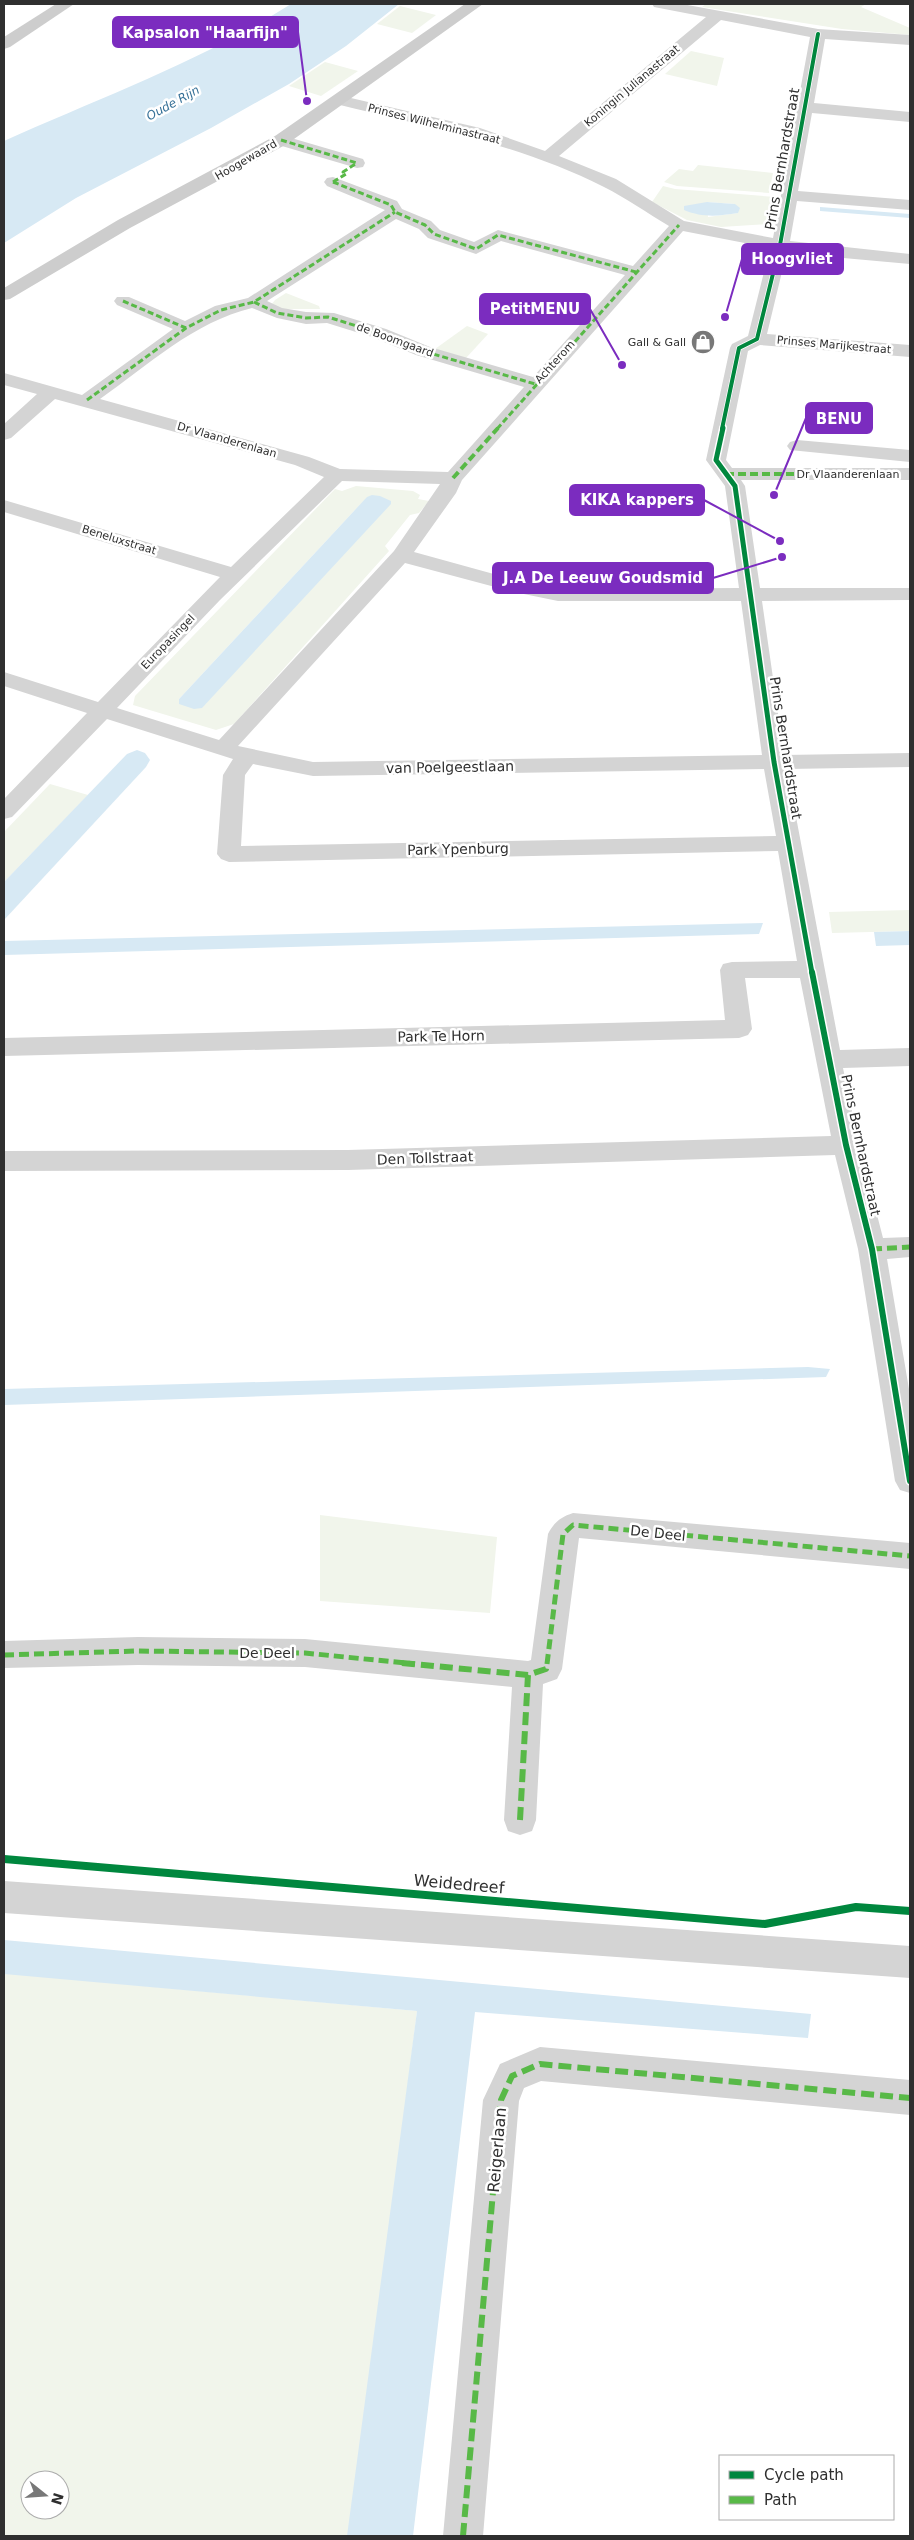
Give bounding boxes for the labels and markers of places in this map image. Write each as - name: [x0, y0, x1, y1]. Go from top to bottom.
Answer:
- callout: Kapsalon "Haarfijn": [113, 17, 298, 47]
- callout: Hoogvliet: [742, 244, 843, 274]
- callout: PetitMENU: [480, 294, 590, 324]
- shop icon: Gall & Gall: [690, 329, 716, 355]
- place label: Gall & Gall: [628, 336, 686, 349]
- callout: BENU: [806, 403, 872, 433]
- callout: KIKA kappers: [570, 485, 704, 515]
- callout: J.A De Leeuw Goudsmid: [493, 563, 713, 593]

